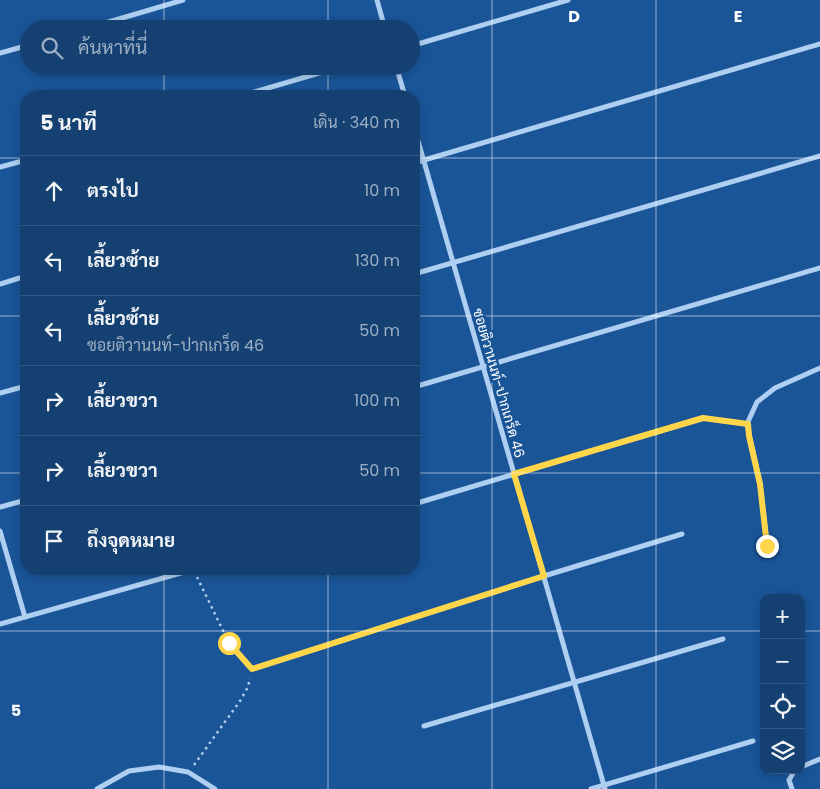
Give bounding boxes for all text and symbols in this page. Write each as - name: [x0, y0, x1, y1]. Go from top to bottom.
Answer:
- text: D: [568, 5, 580, 28]
- text: E: [734, 5, 742, 28]
- search box: [20, 20, 420, 75]
- icon: search: [38, 34, 66, 62]
- text: ค้นหาที่นี่: [78, 34, 147, 61]
- text: 5 นาที: [40, 108, 97, 137]
- text: เดิน · 340 m: [313, 111, 400, 134]
- icon: ahead: [40, 177, 68, 205]
- text: ตรงไป: [87, 177, 139, 204]
- text: 10 m: [364, 179, 400, 202]
- icon: left: [40, 247, 68, 275]
- text: เลี้ยวซ้าย: [87, 247, 159, 274]
- text: 130 m: [355, 249, 400, 272]
- text: เลี้ยวซ้าย: [87, 305, 159, 332]
- street label: ซอยติวานนท์-ปากเกร็ด 46: [468, 306, 530, 460]
- icon: left: [40, 317, 68, 345]
- text: 50 m: [359, 319, 400, 342]
- text: ซอยติวานนท์-ปากเกร็ด 46: [87, 334, 264, 357]
- icon: right: [40, 387, 68, 415]
- text: เลี้ยวขวา: [87, 387, 158, 414]
- text: 100 m: [354, 389, 400, 412]
- icon: right: [40, 457, 68, 485]
- text: เลี้ยวขวา: [87, 457, 158, 484]
- text: 50 m: [359, 459, 400, 482]
- icon: arrive: [40, 527, 68, 555]
- text: ถึงจุดหมาย: [87, 527, 175, 554]
- route end: [756, 535, 779, 558]
- map controls: [760, 594, 805, 774]
- button: +: [760, 594, 805, 639]
- route start: [218, 632, 241, 655]
- button: −: [760, 639, 805, 684]
- button: locate: [760, 684, 805, 729]
- text: 5: [11, 699, 21, 722]
- button: layers: [760, 729, 805, 774]

